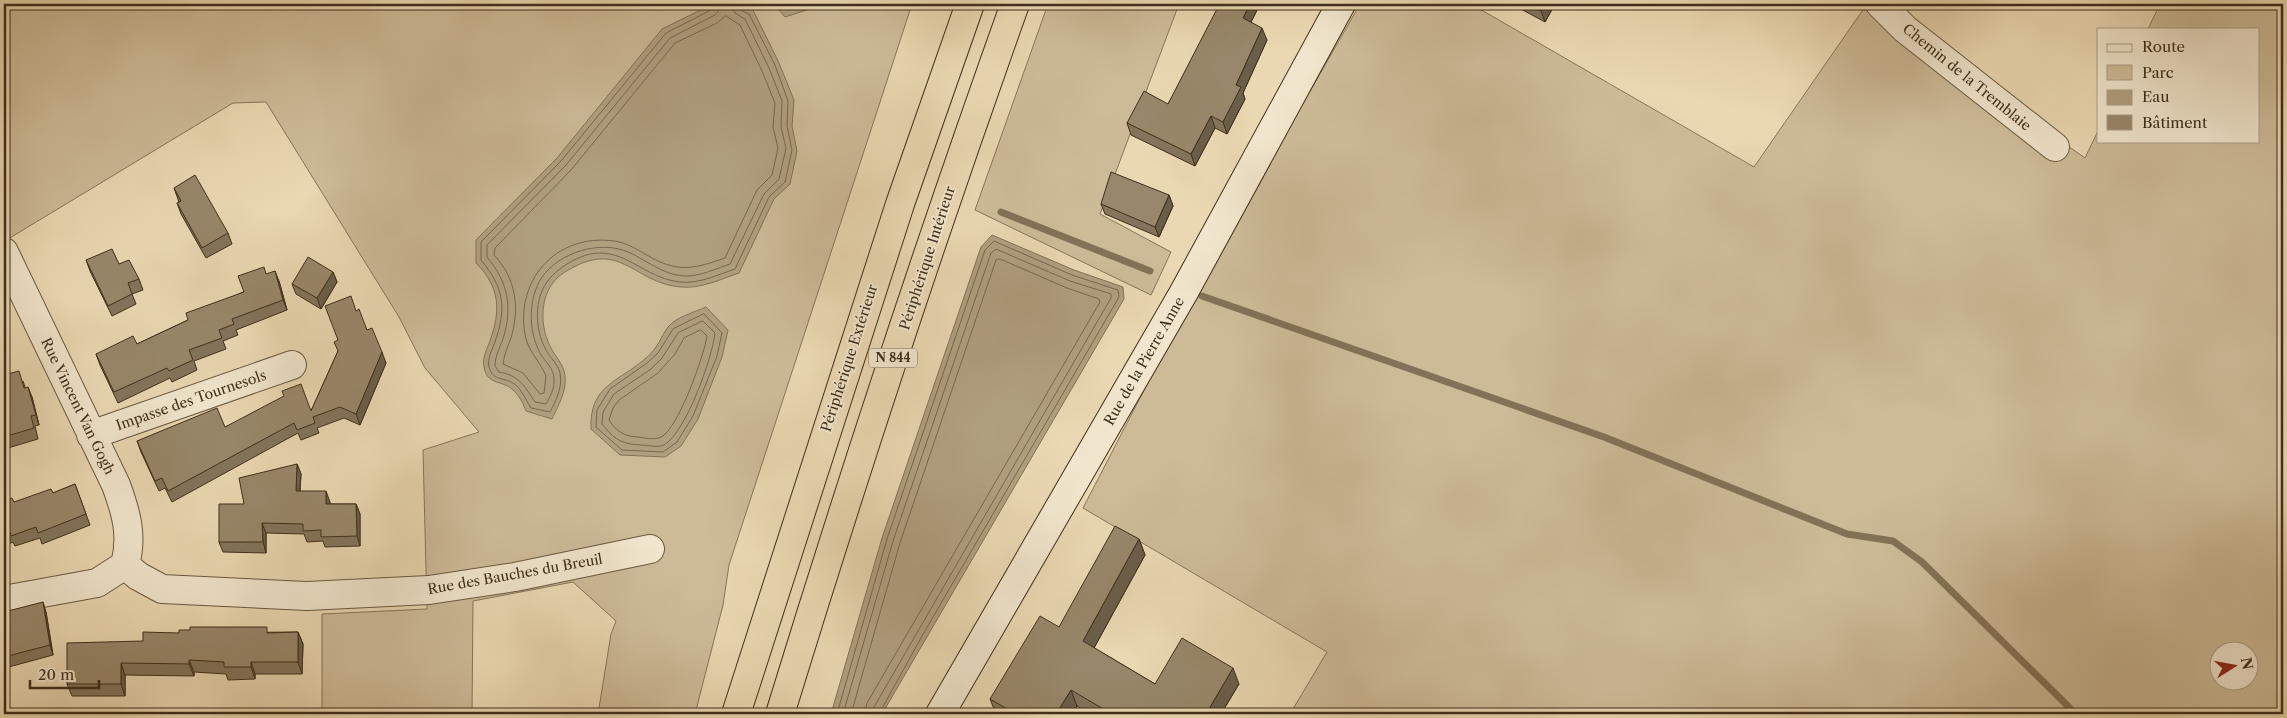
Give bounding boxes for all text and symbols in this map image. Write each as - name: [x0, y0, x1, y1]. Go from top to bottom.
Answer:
- street label: Chemin de la Tremblaie: [1899, 20, 2035, 135]
- legend: [2097, 28, 2260, 142]
- text: Route: [2142, 37, 2185, 56]
- text: Parc: [2142, 63, 2174, 82]
- text: Eau: [2142, 87, 2170, 106]
- text: Bâtiment: [2142, 113, 2208, 132]
- street label: Périphérique Intérieur: [895, 184, 959, 332]
- street label: Périphérique Extérieur: [817, 282, 881, 434]
- street label: Rue de la Pierre Anne: [1100, 293, 1188, 428]
- street label: Rue Vincent Van Gogh: [37, 335, 119, 477]
- road number: N 844: [869, 348, 917, 368]
- street label: Impasse des Tournesols: [114, 366, 268, 434]
- street label: Rue des Bauches du Breuil: [426, 550, 604, 598]
- north arrow: [2210, 640, 2260, 690]
- text: N: [2237, 656, 2257, 671]
- scale bar: [30, 658, 99, 690]
- text: 20 m: [38, 665, 74, 684]

